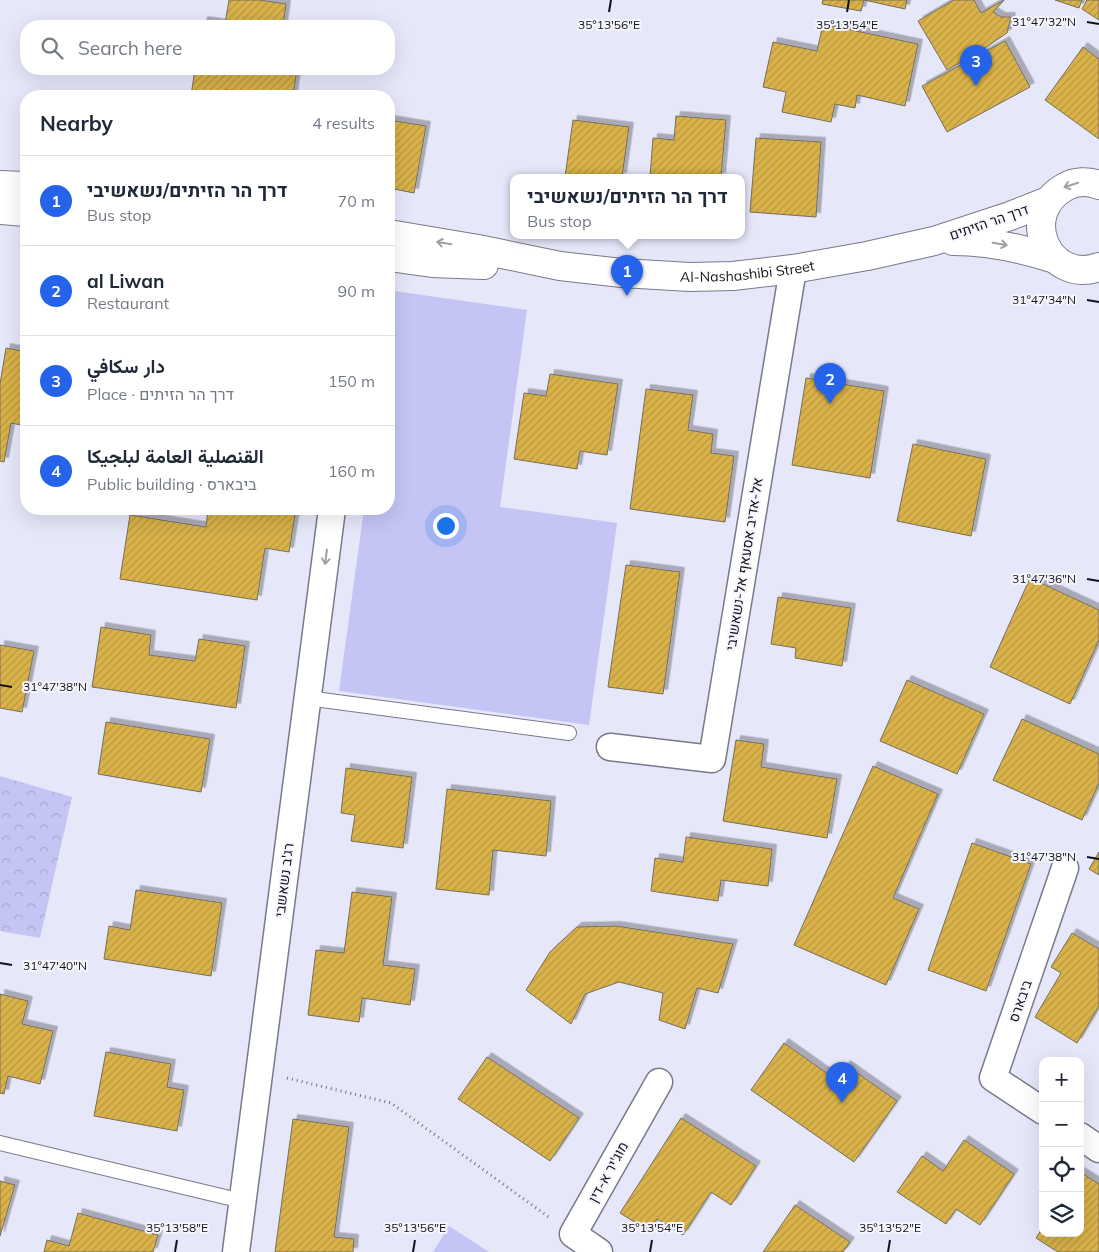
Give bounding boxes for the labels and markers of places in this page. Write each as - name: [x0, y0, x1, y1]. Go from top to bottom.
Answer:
- pin: 3: [960, 45, 992, 86]
- pin: 1: [611, 255, 643, 296]
- pin: 2: [814, 363, 846, 404]
- pin: 4: [826, 1062, 858, 1103]

